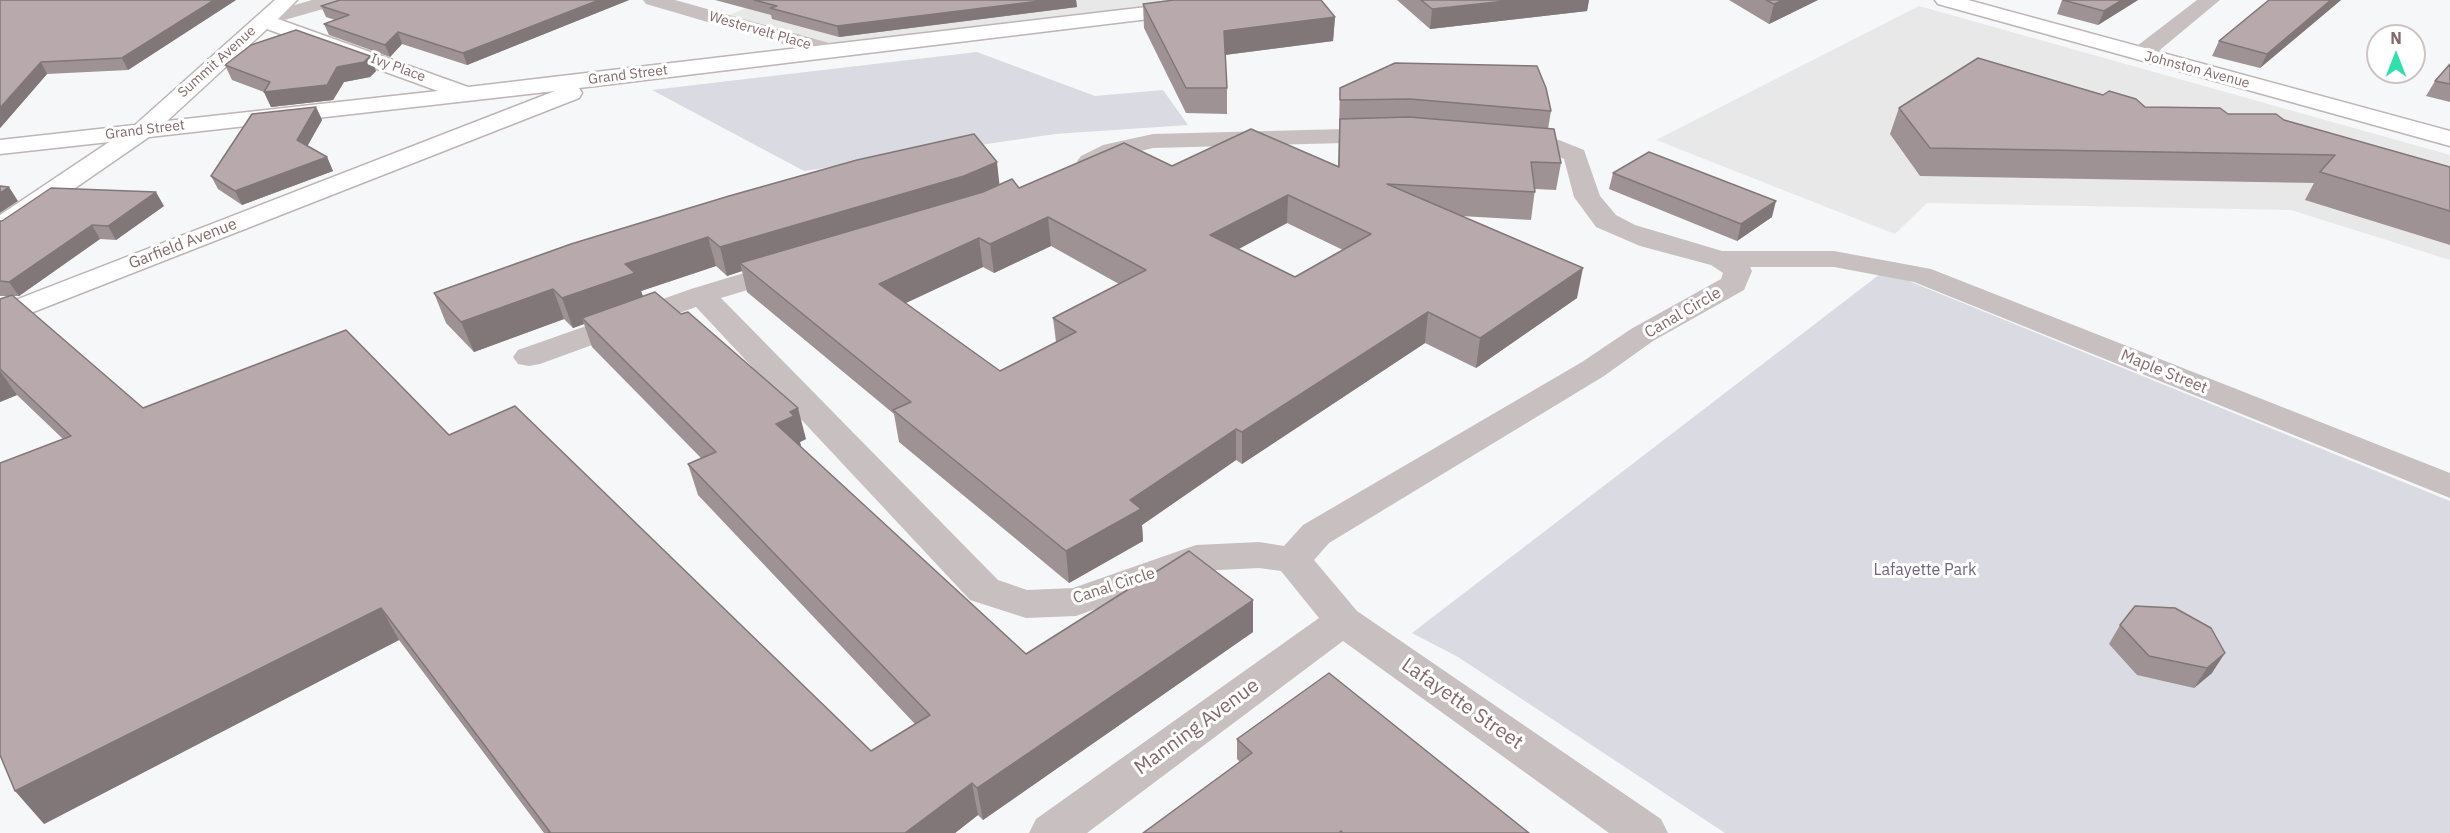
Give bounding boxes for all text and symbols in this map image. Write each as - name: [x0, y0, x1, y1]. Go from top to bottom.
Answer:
- street label: Westervelt Place: [707, 8, 813, 54]
- street label: Summit Avenue: [175, 23, 259, 101]
- north arrow: [2366, 24, 2426, 84]
- text: N: [2390, 28, 2402, 48]
- street label: Johnston Avenue: [2143, 48, 2251, 92]
- street label: Ivy Place: [368, 50, 428, 86]
- street label: Grand Street: [587, 62, 669, 88]
- street label: Grand Street: [104, 117, 186, 143]
- street label: Garfield Avenue: [126, 215, 240, 273]
- street label: Canal Circle: [1641, 283, 1725, 343]
- street label: Maple Street: [2118, 346, 2210, 398]
- park label: Lafayette Park: [1874, 560, 1976, 580]
- street label: Canal Circle: [1071, 564, 1157, 608]
- street label: Lafayette Street: [1397, 653, 1527, 755]
- street label: Manning Avenue: [1130, 674, 1264, 780]

